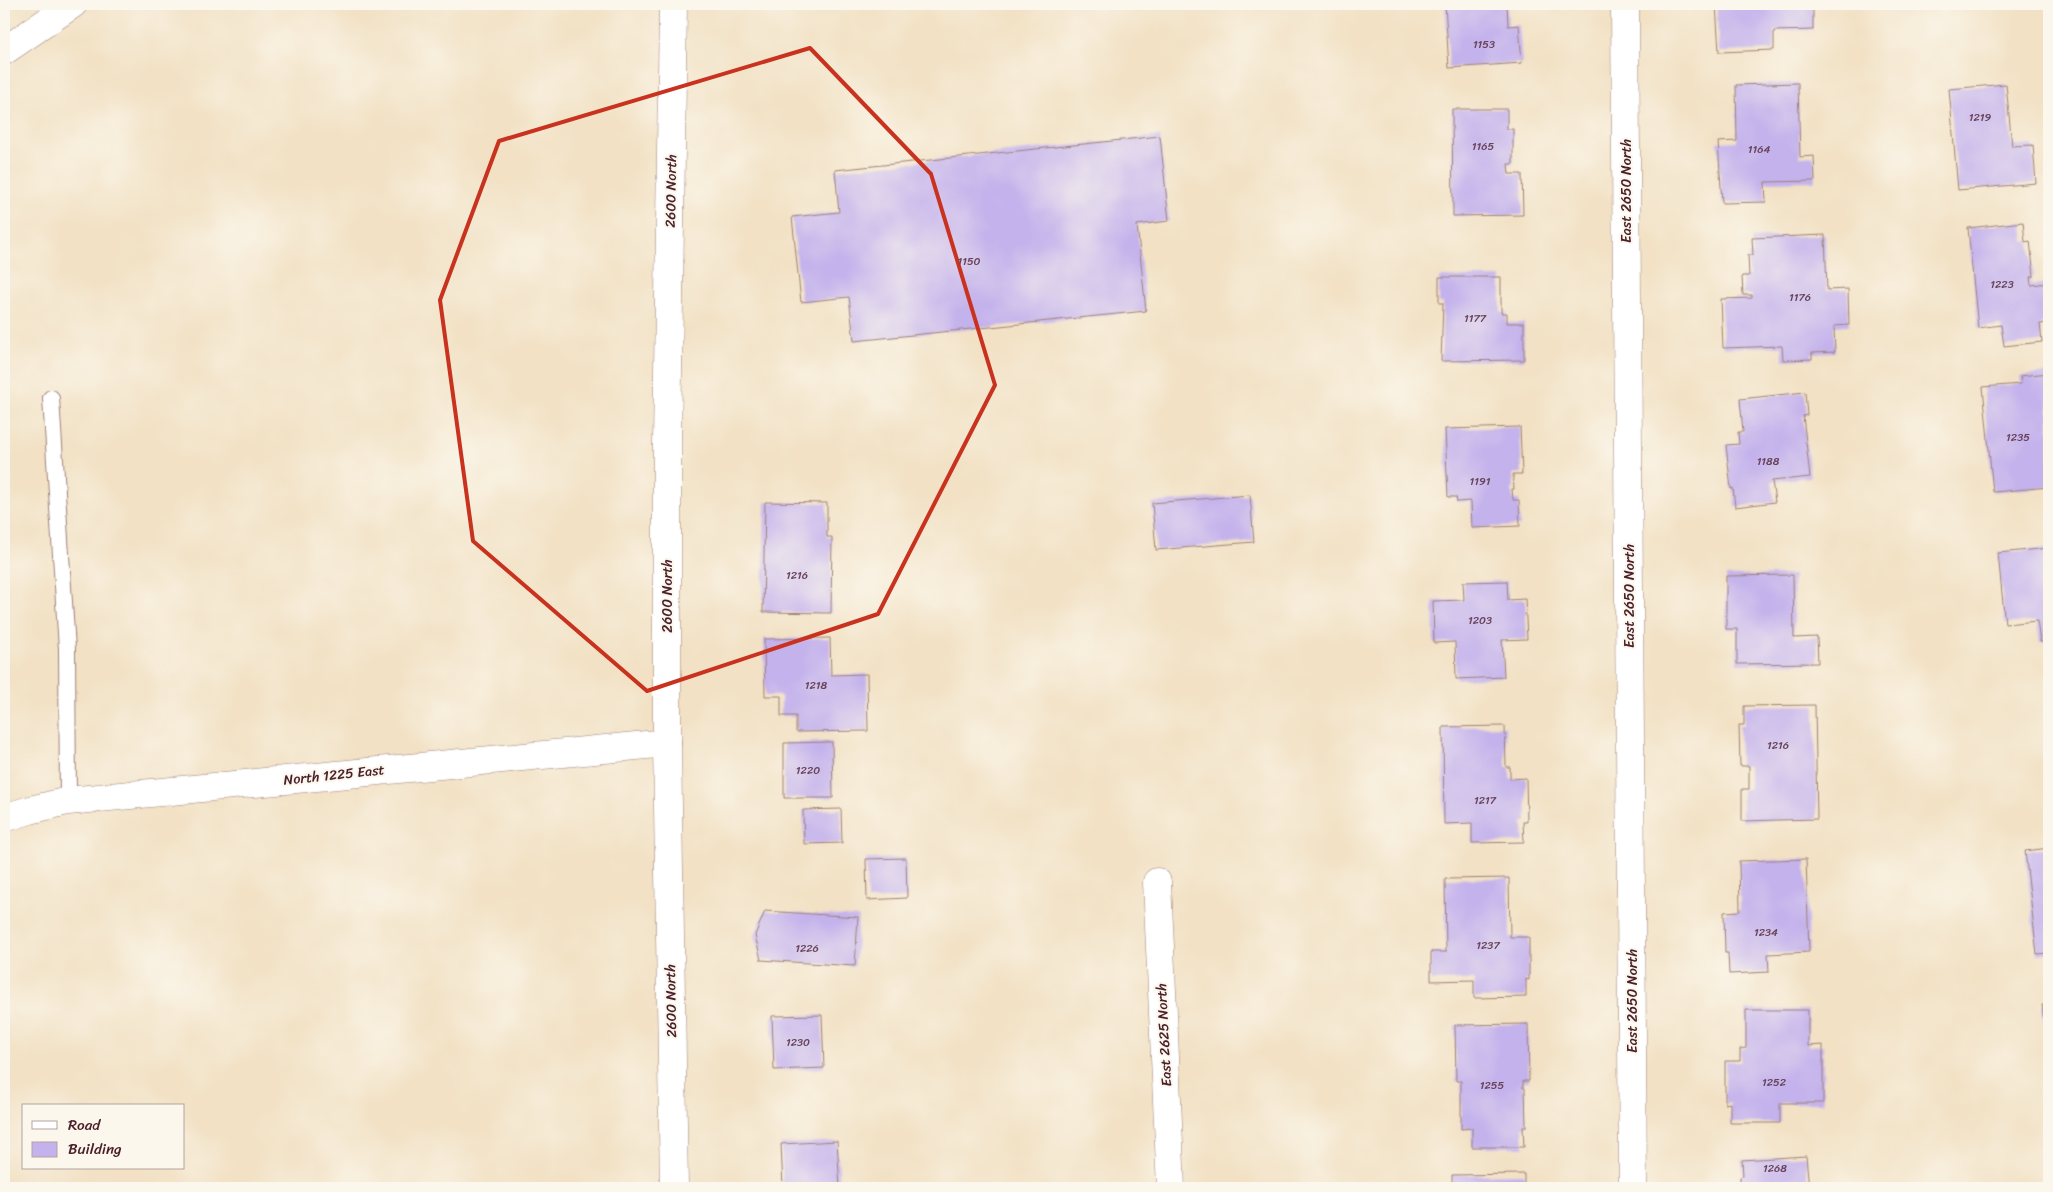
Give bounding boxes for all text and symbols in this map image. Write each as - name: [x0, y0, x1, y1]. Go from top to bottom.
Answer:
- house number: 1153: [1473, 35, 1495, 54]
- house number: 1219: [1969, 108, 1992, 127]
- house number: 1165: [1472, 137, 1494, 156]
- street label: East 2650 North: [1614, 139, 1639, 243]
- house number: 1164: [1748, 140, 1770, 159]
- street label: 2600 North: [658, 154, 684, 228]
- house number: 1150: [957, 252, 981, 271]
- house number: 1223: [1990, 275, 2014, 294]
- house number: 1176: [1789, 288, 1811, 307]
- house number: 1177: [1464, 309, 1487, 328]
- house number: 1235: [2006, 428, 2030, 447]
- house number: 1188: [1757, 452, 1780, 471]
- house number: 1191: [1470, 472, 1491, 491]
- street label: East 2650 North: [1617, 544, 1642, 648]
- street label: 2600 North: [655, 559, 680, 633]
- house number: 1216: [786, 566, 808, 585]
- house number: 1203: [1468, 611, 1492, 630]
- house number: 1218: [805, 676, 828, 695]
- house number: 1216: [1767, 736, 1789, 755]
- street label: North 1225 East: [282, 757, 386, 793]
- house number: 1220: [796, 761, 820, 780]
- house number: 1217: [1474, 791, 1497, 810]
- house number: 1234: [1754, 923, 1778, 942]
- house number: 1237: [1476, 936, 1500, 955]
- house number: 1226: [795, 939, 819, 958]
- street label: East 2650 North: [1620, 949, 1645, 1053]
- street label: 2600 North: [658, 964, 684, 1038]
- street label: East 2625 North: [1149, 983, 1179, 1087]
- house number: 1230: [786, 1033, 810, 1052]
- house number: 1252: [1762, 1073, 1787, 1092]
- house number: 1255: [1480, 1076, 1505, 1095]
- legend: [22, 1104, 185, 1170]
- text: Road: [68, 1112, 101, 1138]
- text: Building: [68, 1136, 122, 1162]
- house number: 1268: [1763, 1159, 1787, 1178]

